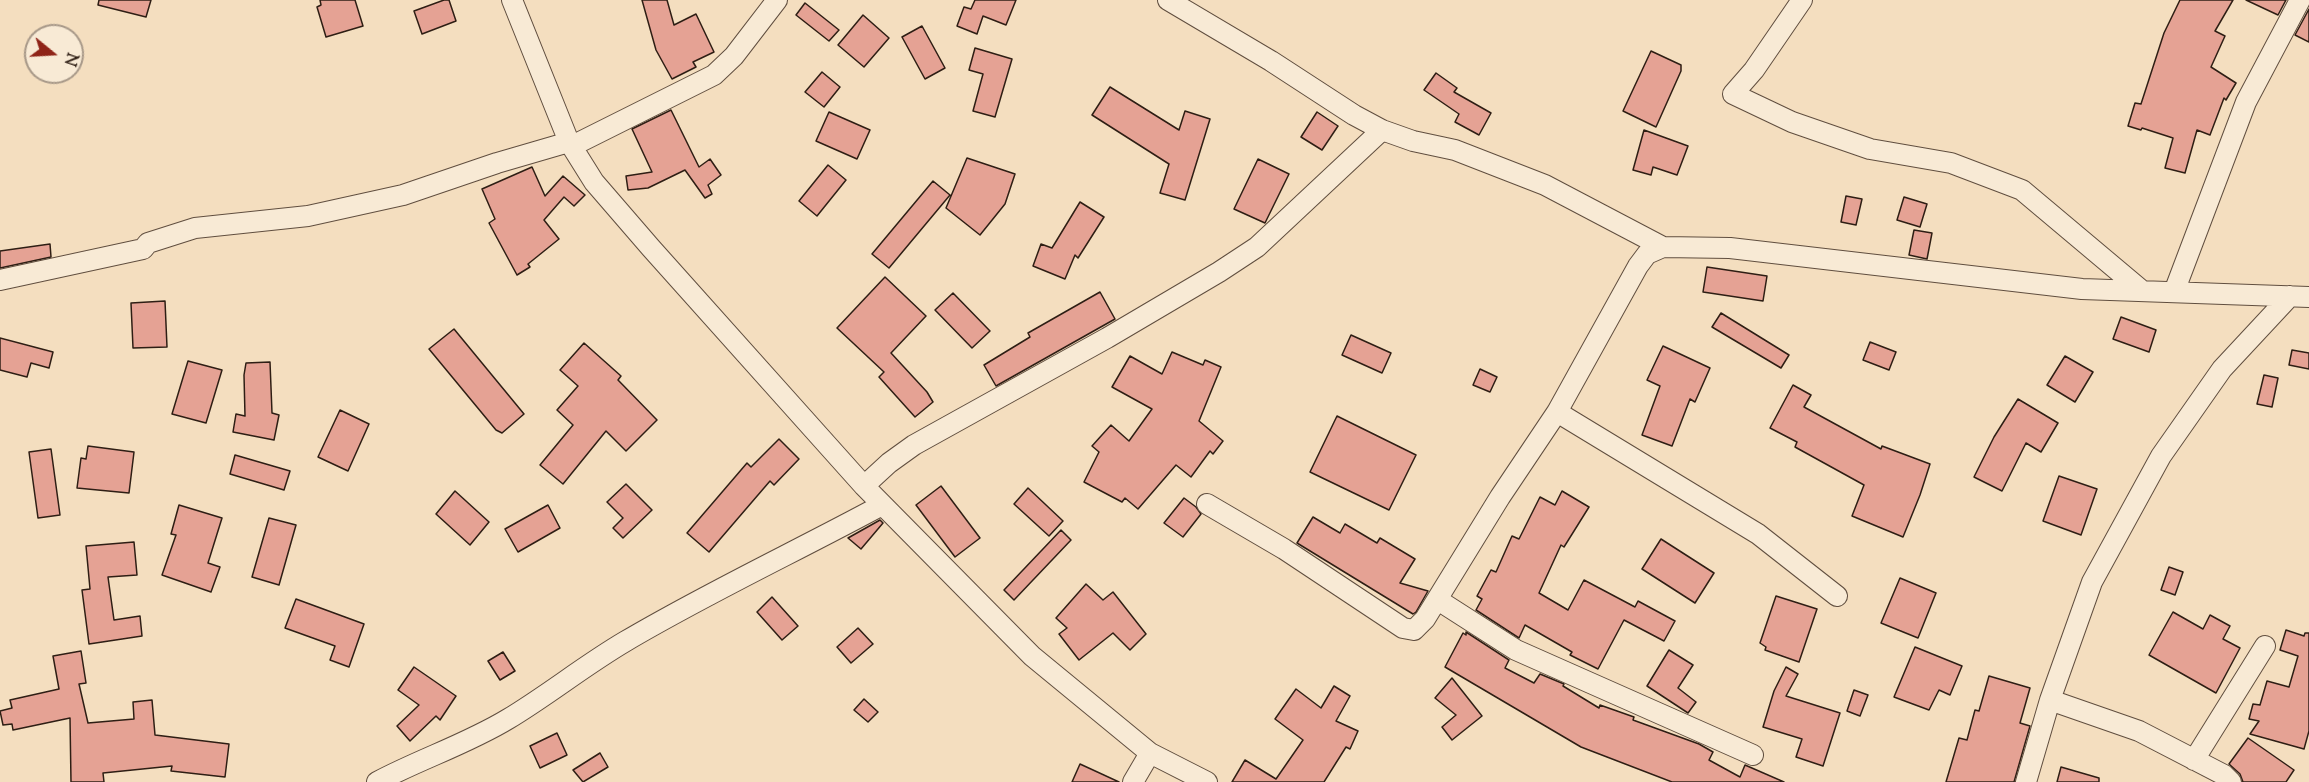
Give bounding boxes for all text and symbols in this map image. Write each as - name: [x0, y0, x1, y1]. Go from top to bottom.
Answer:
- north arrow: [24, 24, 84, 84]
- text: N: [57, 49, 83, 69]

